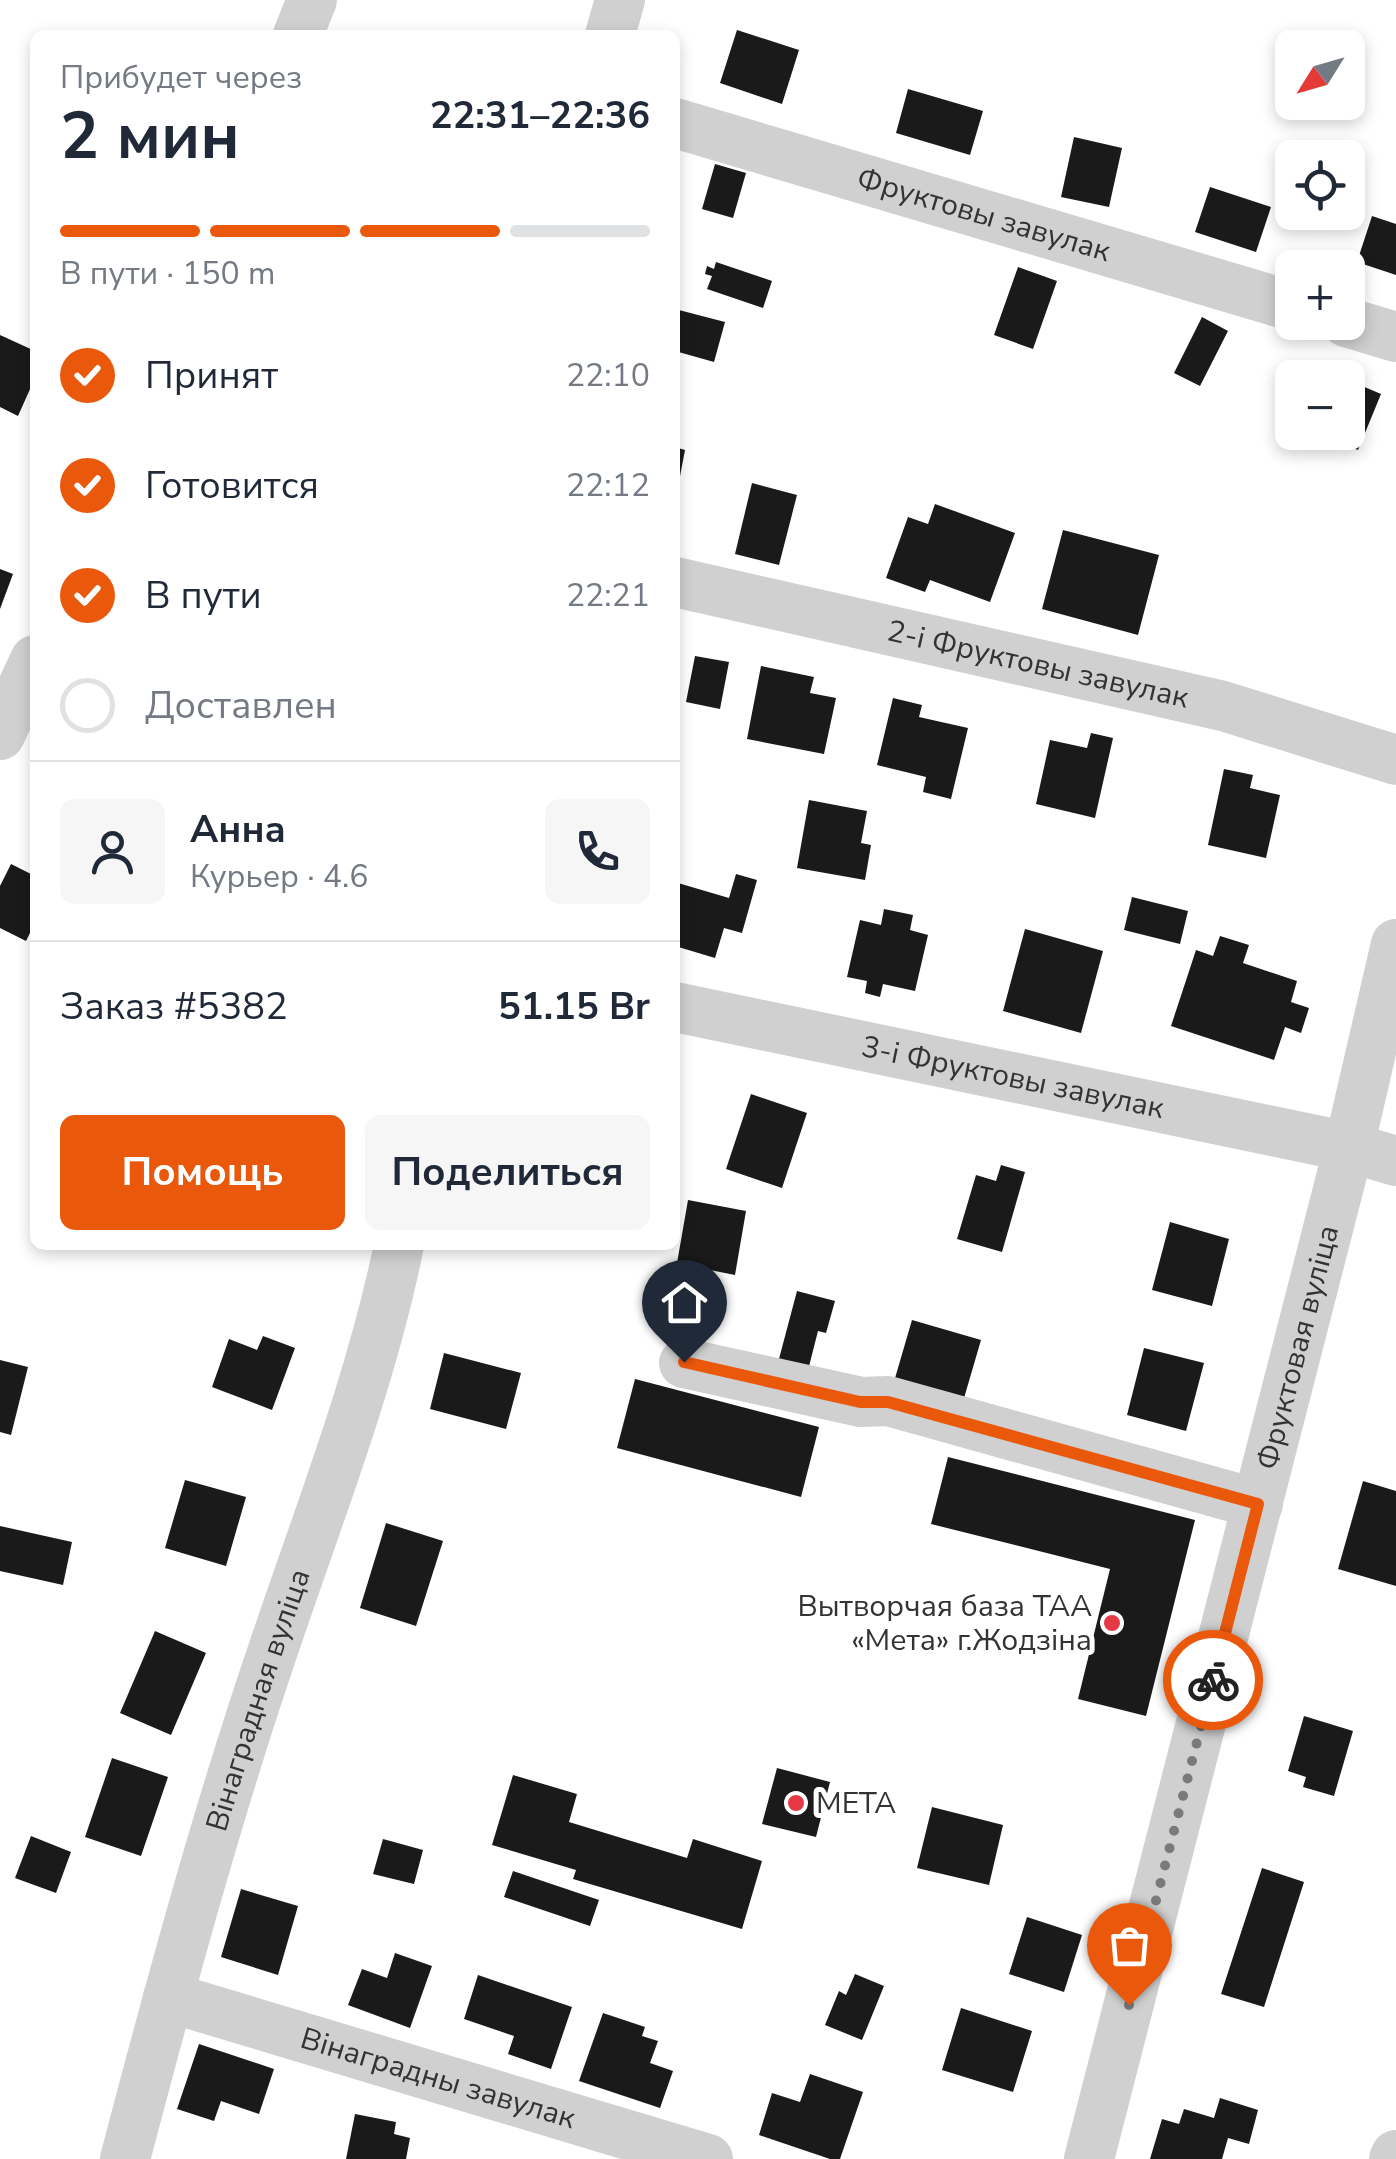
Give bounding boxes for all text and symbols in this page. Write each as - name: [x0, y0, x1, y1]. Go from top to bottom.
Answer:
- north arrow: [1275, 30, 1365, 120]
- map controls: [1275, 30, 1365, 450]
- text: Прибудет через: [60, 56, 302, 99]
- text: 22:31–22:36: [430, 90, 650, 141]
- text: 2 мин: [60, 92, 240, 181]
- button: locate: [1275, 140, 1365, 230]
- street label: Фруктовы завулак: [852, 158, 1115, 272]
- button: +: [1275, 250, 1365, 340]
- text: В пути · 150 m: [60, 252, 275, 295]
- icon: check: [60, 348, 115, 403]
- text: Принят: [145, 350, 278, 401]
- text: 22:10: [566, 354, 650, 397]
- button: −: [1275, 360, 1365, 450]
- icon: check: [60, 458, 115, 513]
- text: Готовится: [145, 460, 319, 511]
- text: 22:12: [566, 464, 650, 507]
- icon: check: [60, 568, 115, 623]
- text: В пути: [145, 570, 262, 621]
- text: 22:21: [566, 574, 650, 617]
- street label: 2-і Фруктовы завулак: [883, 610, 1193, 718]
- text: Доставлен: [145, 680, 337, 731]
- button: person: [60, 799, 165, 904]
- button: phone: [545, 799, 650, 904]
- text: Анна: [190, 804, 286, 855]
- text: Курьер · 4.6: [190, 855, 368, 898]
- text: Заказ #5382: [60, 981, 288, 1032]
- text: 51.15 Br: [498, 981, 650, 1032]
- street label: 3-і Фруктовы завулак: [858, 1026, 1168, 1129]
- button: Помощь: [60, 1115, 345, 1230]
- button: Поделиться: [365, 1115, 650, 1230]
- street label: Фруктовая вуліца: [1246, 1221, 1349, 1474]
- pin: [642, 1260, 727, 1363]
- icon: home: [657, 1275, 712, 1330]
- street label: Вінаградная вуліца: [196, 1563, 320, 1836]
- place label: Вытворчая база ТАА «Мета» г.Жодзіна: [797, 1586, 1092, 1661]
- marker: Вытворчая база ТАА «Мета» г.Жодзіна: [1101, 1612, 1123, 1634]
- courier: [1163, 1630, 1263, 1730]
- icon: bike: [1186, 1653, 1241, 1708]
- place label: МЕТА: [816, 1783, 896, 1824]
- marker: МЕТА: [785, 1792, 807, 1814]
- pin: [1087, 1903, 1172, 2006]
- icon: bag: [1102, 1918, 1157, 1973]
- street label: Вінаградны завулак: [296, 2017, 581, 2139]

